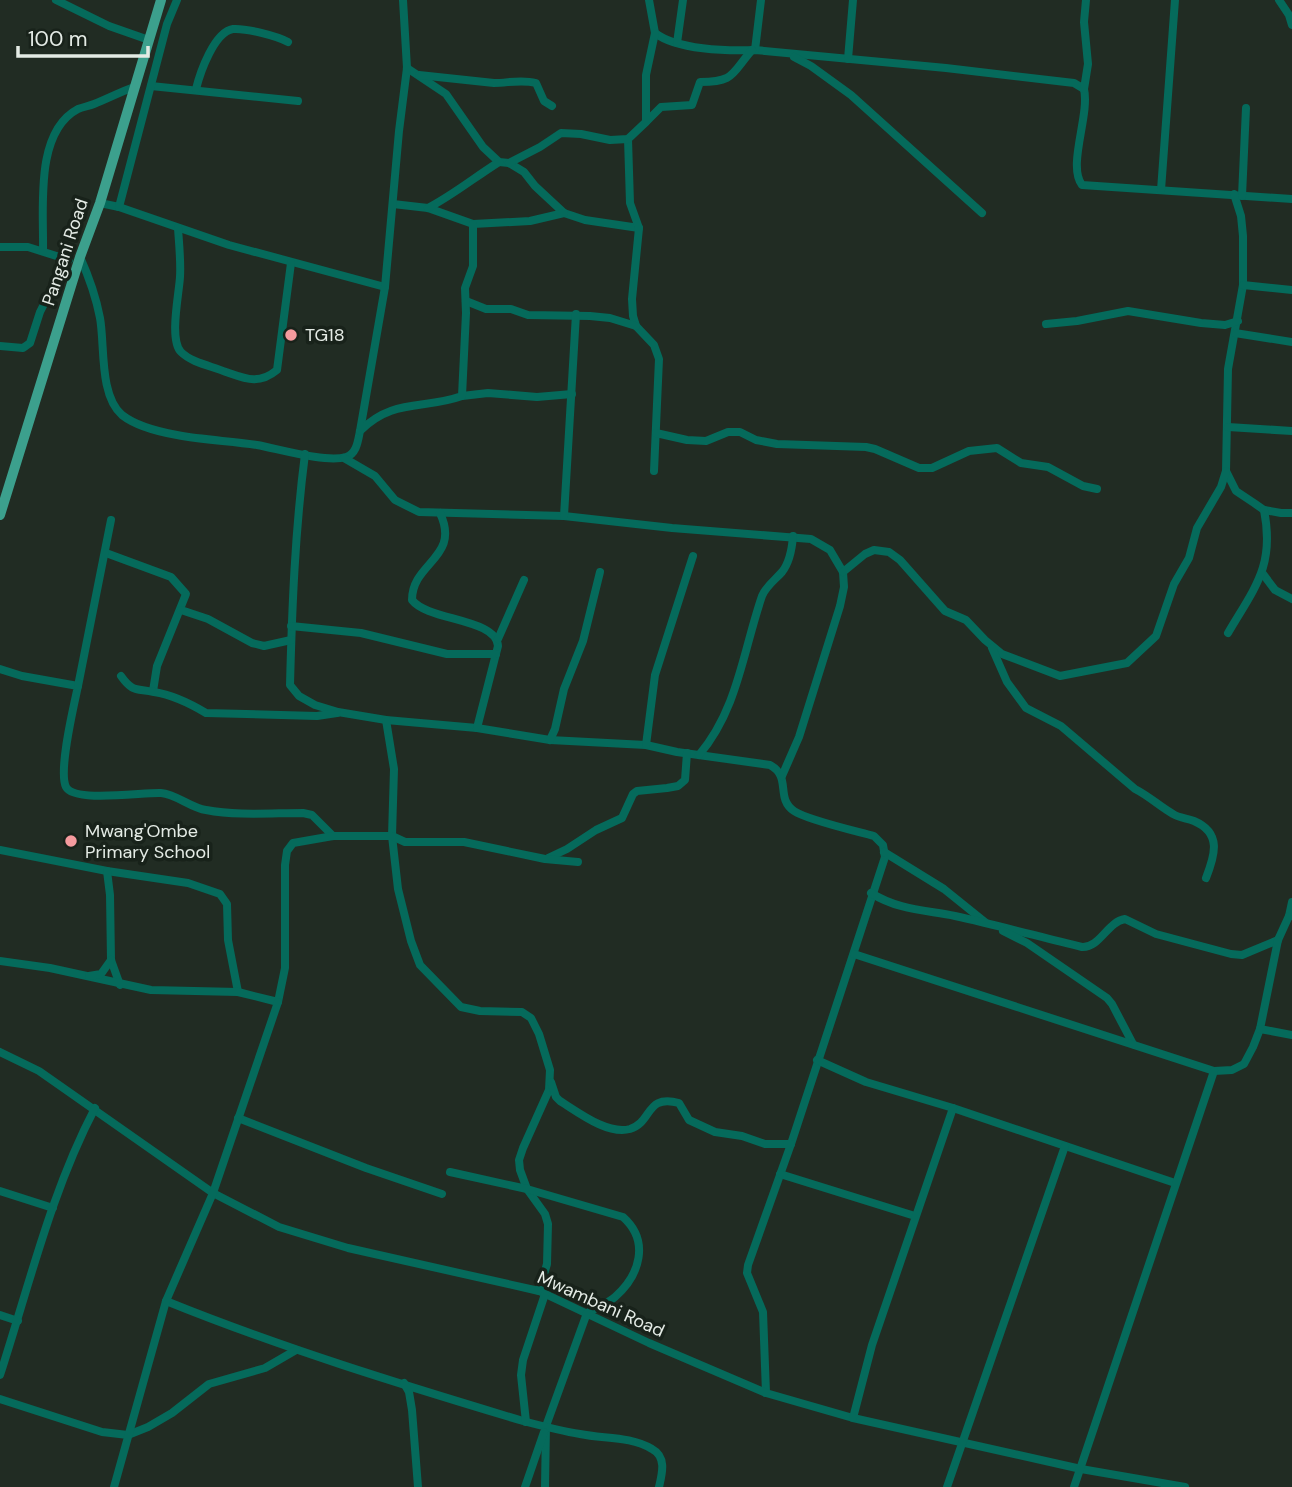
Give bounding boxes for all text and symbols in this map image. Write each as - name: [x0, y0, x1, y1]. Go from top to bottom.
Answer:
- scale bar: [18, 14, 147, 58]
- text: 100 m: [28, 25, 88, 53]
- street label: Pangani Road: [36, 195, 94, 309]
- place label: TG18: [305, 323, 345, 347]
- marker: TG18: [283, 327, 299, 343]
- place label: Mwang'Ombe Primary School: [85, 819, 210, 864]
- marker: Mwang'Ombe Primary School: [63, 833, 79, 849]
- street label: Mwambani Road: [534, 1265, 668, 1343]

